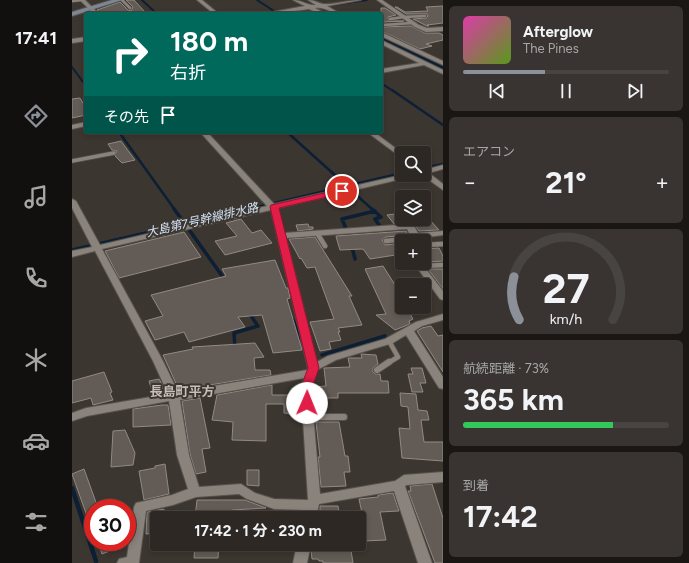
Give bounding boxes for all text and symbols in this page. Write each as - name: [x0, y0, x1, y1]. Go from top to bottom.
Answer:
- text: Afterglow: [523, 23, 593, 41]
- text: 180 m: [170, 24, 248, 58]
- text: 17:41: [15, 27, 57, 49]
- icon: right: [104, 28, 156, 80]
- text: The Pines: [523, 41, 579, 56]
- text: 右折: [170, 62, 206, 84]
- icon: previous: [486, 80, 508, 102]
- icon: pause: [555, 80, 577, 102]
- icon: next: [624, 80, 646, 102]
- icon: directions: [22, 102, 50, 130]
- icon: arrive: [157, 104, 179, 126]
- text: その先: [104, 108, 149, 126]
- text: エアコン: [463, 144, 515, 159]
- map controls: [395, 146, 431, 314]
- button: search: [395, 146, 431, 182]
- text: 21°: [545, 164, 587, 201]
- text: −: [463, 169, 477, 196]
- text: +: [655, 169, 669, 196]
- pin: [325, 174, 359, 208]
- icon: arrive: [331, 180, 353, 202]
- icon: music: [22, 183, 50, 211]
- button: layers: [395, 190, 431, 226]
- water label: 大島第7号幹線排水路: [145, 200, 260, 240]
- button: +: [395, 234, 431, 270]
- text: 27: [542, 262, 590, 312]
- icon: phone: [22, 264, 50, 292]
- button: −: [395, 278, 431, 314]
- text: km/h: [550, 309, 582, 327]
- icon: climate: [22, 346, 50, 374]
- text: 航続距離 · 73%: [463, 361, 549, 376]
- text: 365 km: [463, 381, 564, 418]
- position arrow: [286, 382, 328, 424]
- district label: 長島町平方: [149, 384, 215, 399]
- icon: car: [22, 427, 50, 455]
- text: 到着: [463, 478, 489, 493]
- text: 17:42: [463, 498, 538, 535]
- speed limit sign: 30: [84, 499, 136, 551]
- icon: filters: [22, 508, 50, 536]
- text: 17:42 · 1 分 · 230 m: [194, 522, 322, 540]

